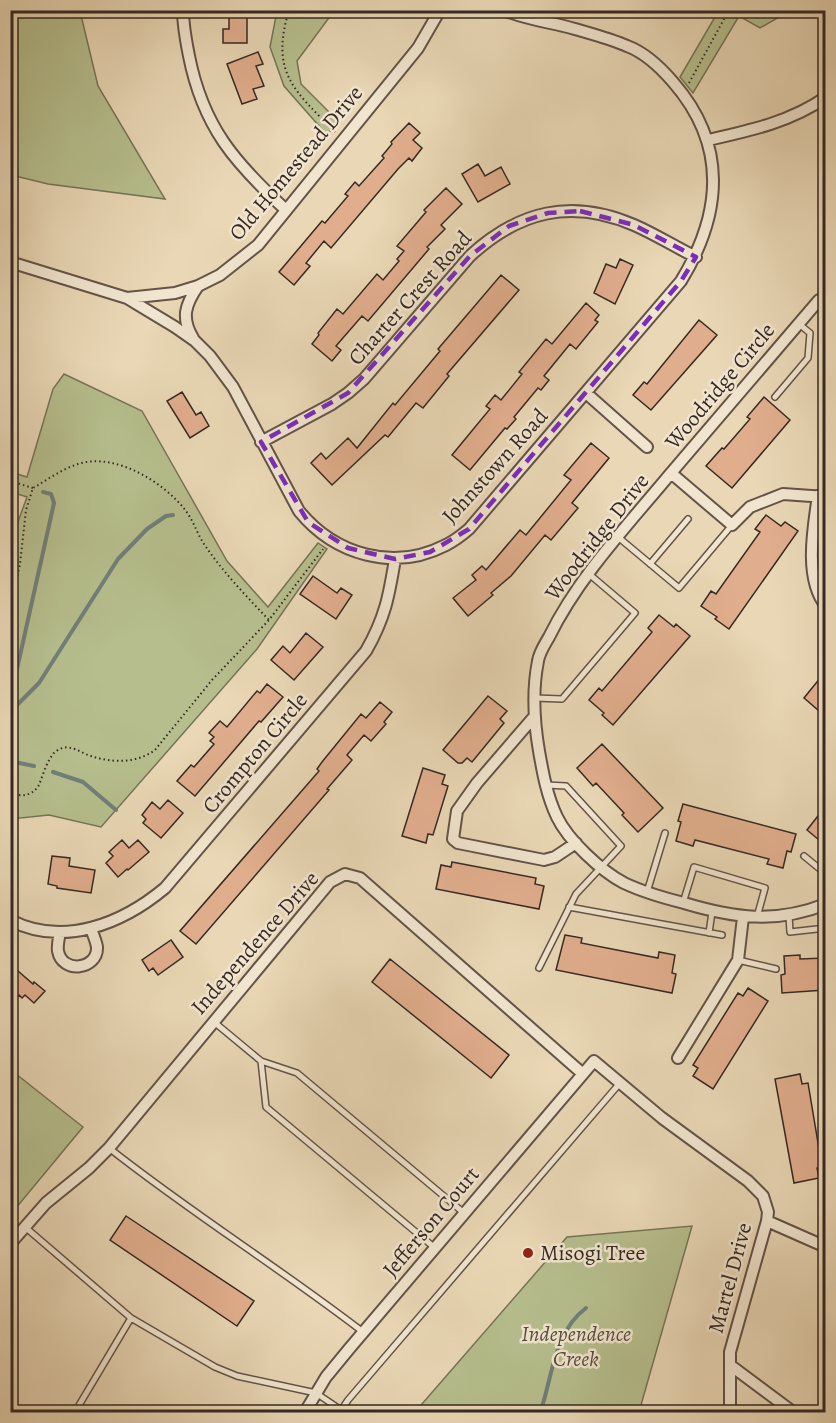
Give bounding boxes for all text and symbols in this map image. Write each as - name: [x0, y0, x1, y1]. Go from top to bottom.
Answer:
- street label: Old Homestead Drive: [222, 79, 370, 247]
- street label: Charter Crest Road: [341, 224, 479, 372]
- street label: Woodridge Circle: [658, 316, 782, 456]
- street label: Johnstown Road: [435, 402, 555, 530]
- street label: Woodridge Drive: [537, 467, 656, 608]
- street label: Crompton Circle: [196, 686, 314, 820]
- street label: Independence Drive: [184, 865, 326, 1021]
- street label: Jefferson Court: [376, 1160, 486, 1284]
- street label: Martel Drive: [701, 1219, 759, 1337]
- place label: Misogi Tree: [540, 1238, 645, 1268]
- marker: Misogi Tree: [521, 1246, 535, 1260]
- park label: Independence Creek: [521, 1319, 631, 1374]

